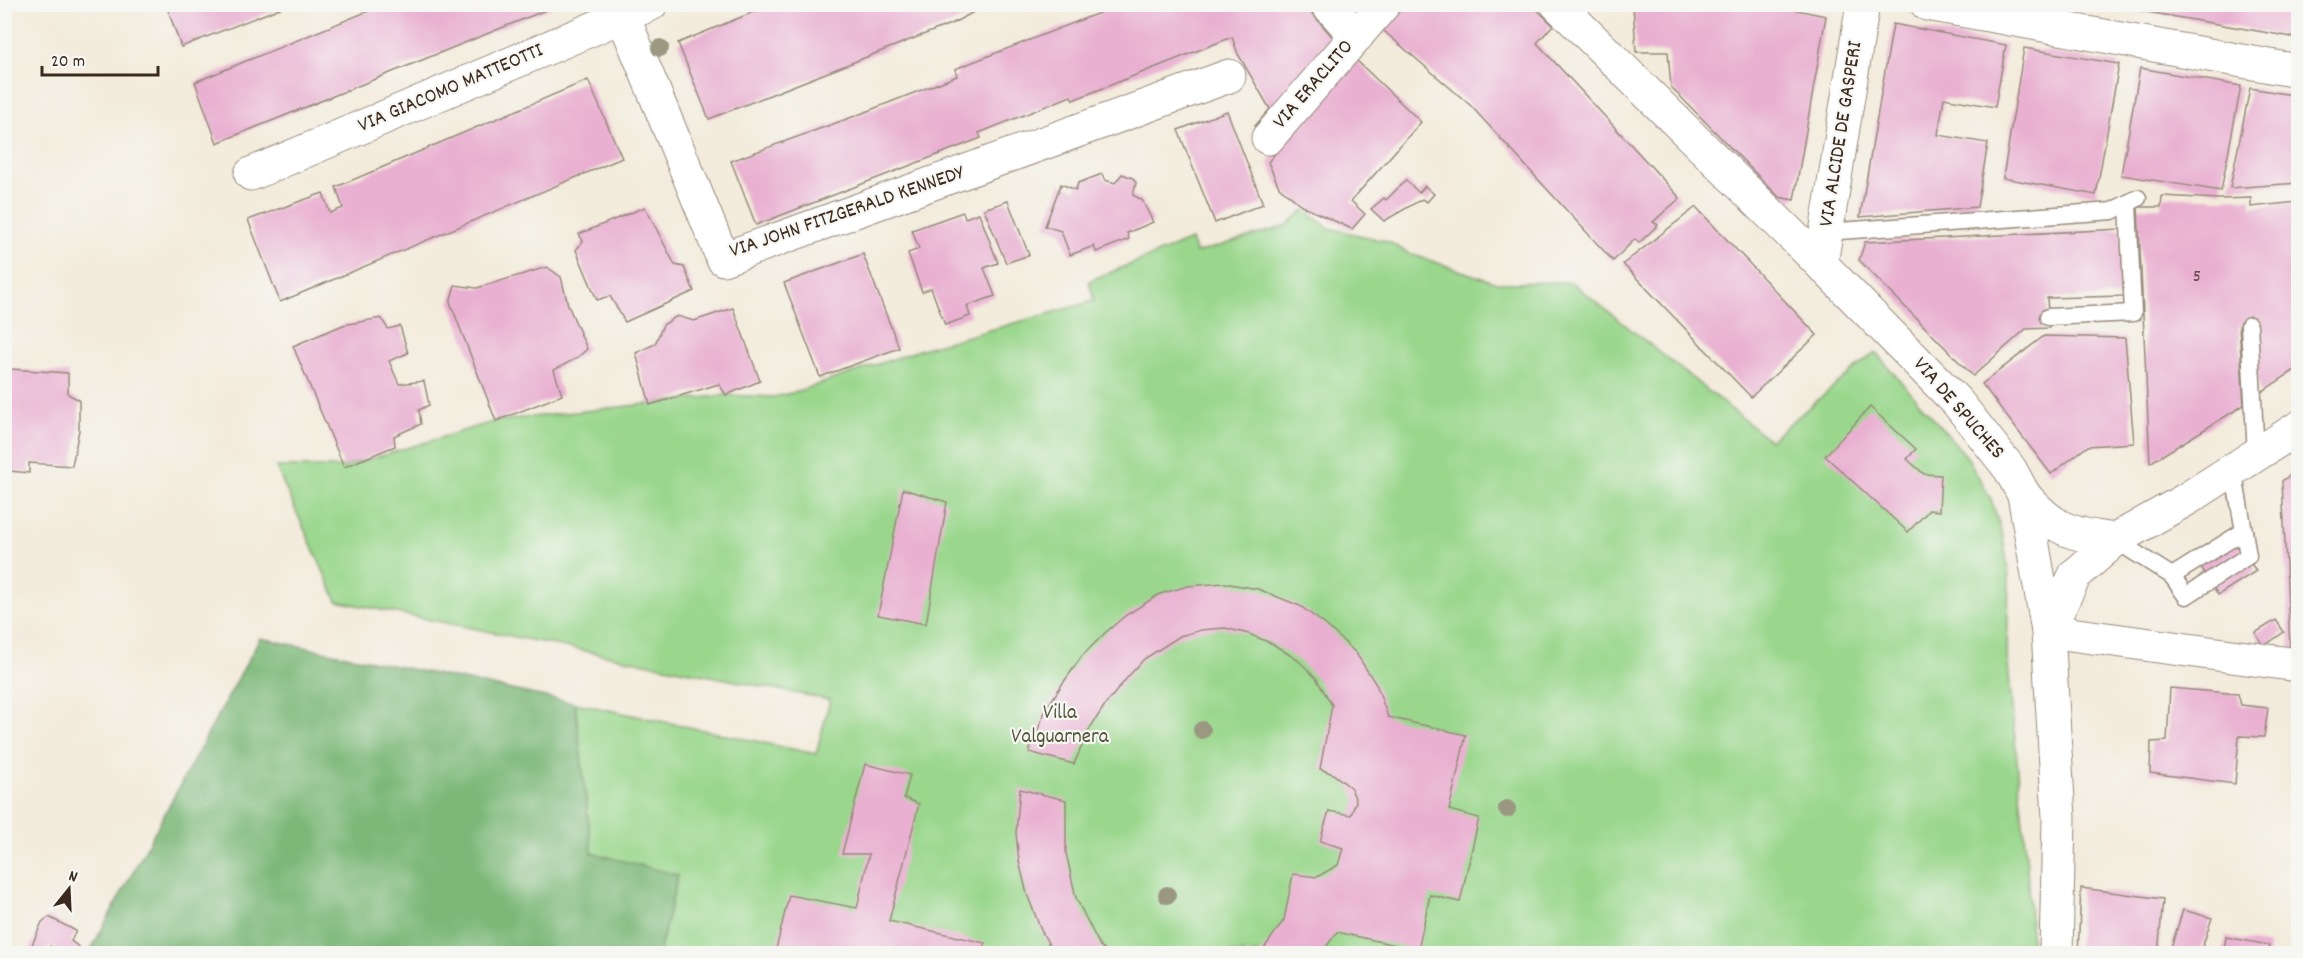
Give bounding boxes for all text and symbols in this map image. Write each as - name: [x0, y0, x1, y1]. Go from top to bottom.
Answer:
- street label: VIA ERACLITO: [1267, 34, 1361, 136]
- street label: VIA GIACOMO MATTEOTTI: [354, 36, 549, 142]
- scale bar: [42, 39, 158, 77]
- street label: VIA ALCIDE DE GASPERI: [1813, 39, 1872, 229]
- text: 20 m: [51, 50, 85, 75]
- street label: VIA JOHN FITZGERALD KENNEDY: [726, 158, 969, 267]
- house number: 5: [2193, 265, 2201, 290]
- street label: VIA DE SPUCHES: [1905, 351, 2011, 467]
- park label: Villa Valguarnera: [1011, 699, 1110, 753]
- north arrow: [39, 859, 99, 919]
- text: N: [66, 865, 80, 889]

